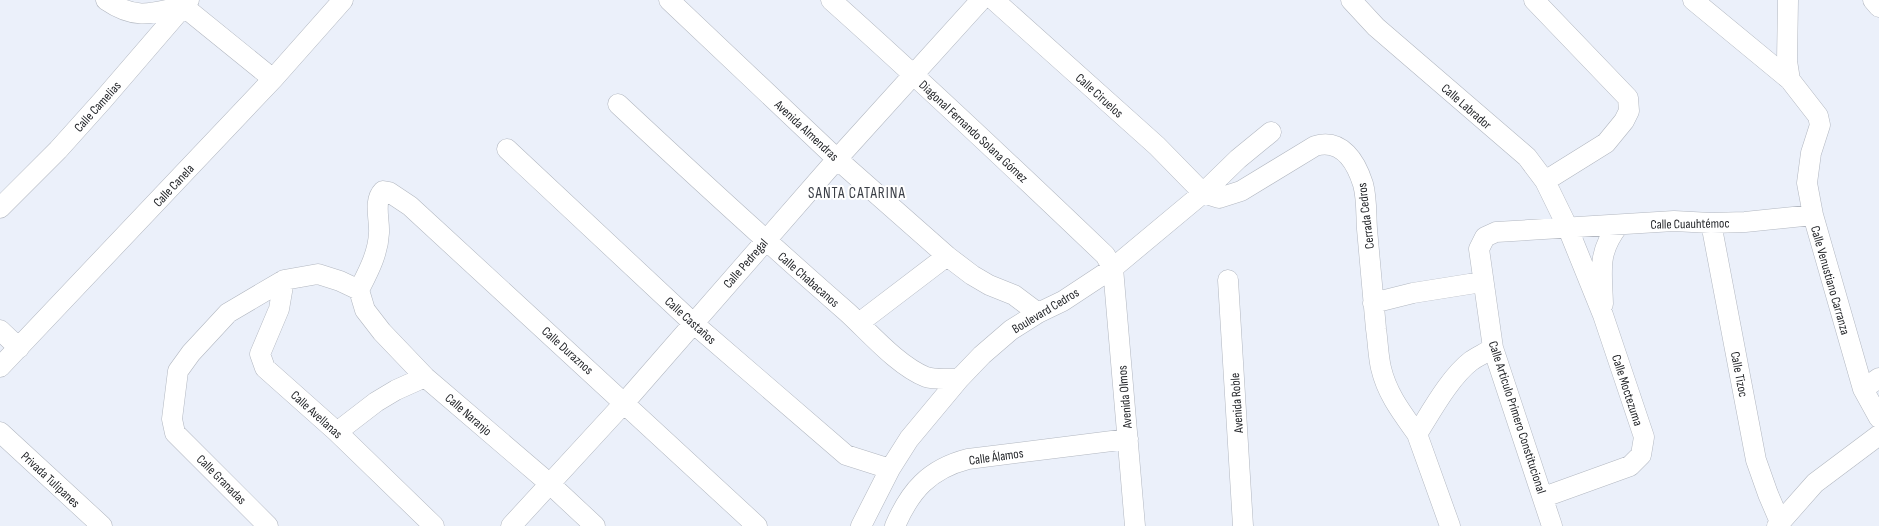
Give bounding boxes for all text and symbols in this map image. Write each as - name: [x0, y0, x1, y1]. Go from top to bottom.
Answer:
- street label: Calle Ciruelos: [1072, 70, 1127, 122]
- street label: Diagonal Fernando Solana Gómez: [915, 77, 1031, 187]
- street label: Calle Camelias: [71, 78, 125, 135]
- street label: Calle Labrador: [1438, 81, 1495, 133]
- street label: Avenida Almendras: [770, 96, 842, 165]
- street label: Calle Canela: [150, 161, 197, 210]
- street label: Cerrada Cedros: [1354, 182, 1378, 250]
- district label: SANTA CATARINA: [808, 184, 906, 203]
- street label: Calle Cuauhtémoc: [1650, 215, 1730, 233]
- street label: Calle Venustiano Carranza: [1807, 224, 1853, 337]
- street label: Calle Pedregal: [720, 236, 772, 292]
- street label: Calle Chabacanos: [774, 249, 843, 311]
- street label: Boulevard Cedros: [1009, 284, 1082, 337]
- street label: Calle Castaños: [661, 294, 720, 348]
- street label: Calle Duraznos: [538, 323, 597, 378]
- street label: Calle Articulo Primero Constitucional: [1485, 339, 1549, 496]
- street label: Calle Tizoc: [1727, 350, 1751, 398]
- street label: Calle Moctezuma: [1608, 353, 1646, 428]
- street label: Avenida Olmos: [1114, 364, 1136, 430]
- street label: Avenida Roble: [1227, 372, 1247, 435]
- street label: Calle Avellanas: [287, 387, 346, 442]
- street label: Calle Naranjo: [442, 390, 495, 439]
- street label: Calle Álamos: [968, 445, 1025, 469]
- street label: Privada Tulipanes: [18, 448, 83, 511]
- street label: Calle Granadas: [193, 451, 250, 508]

